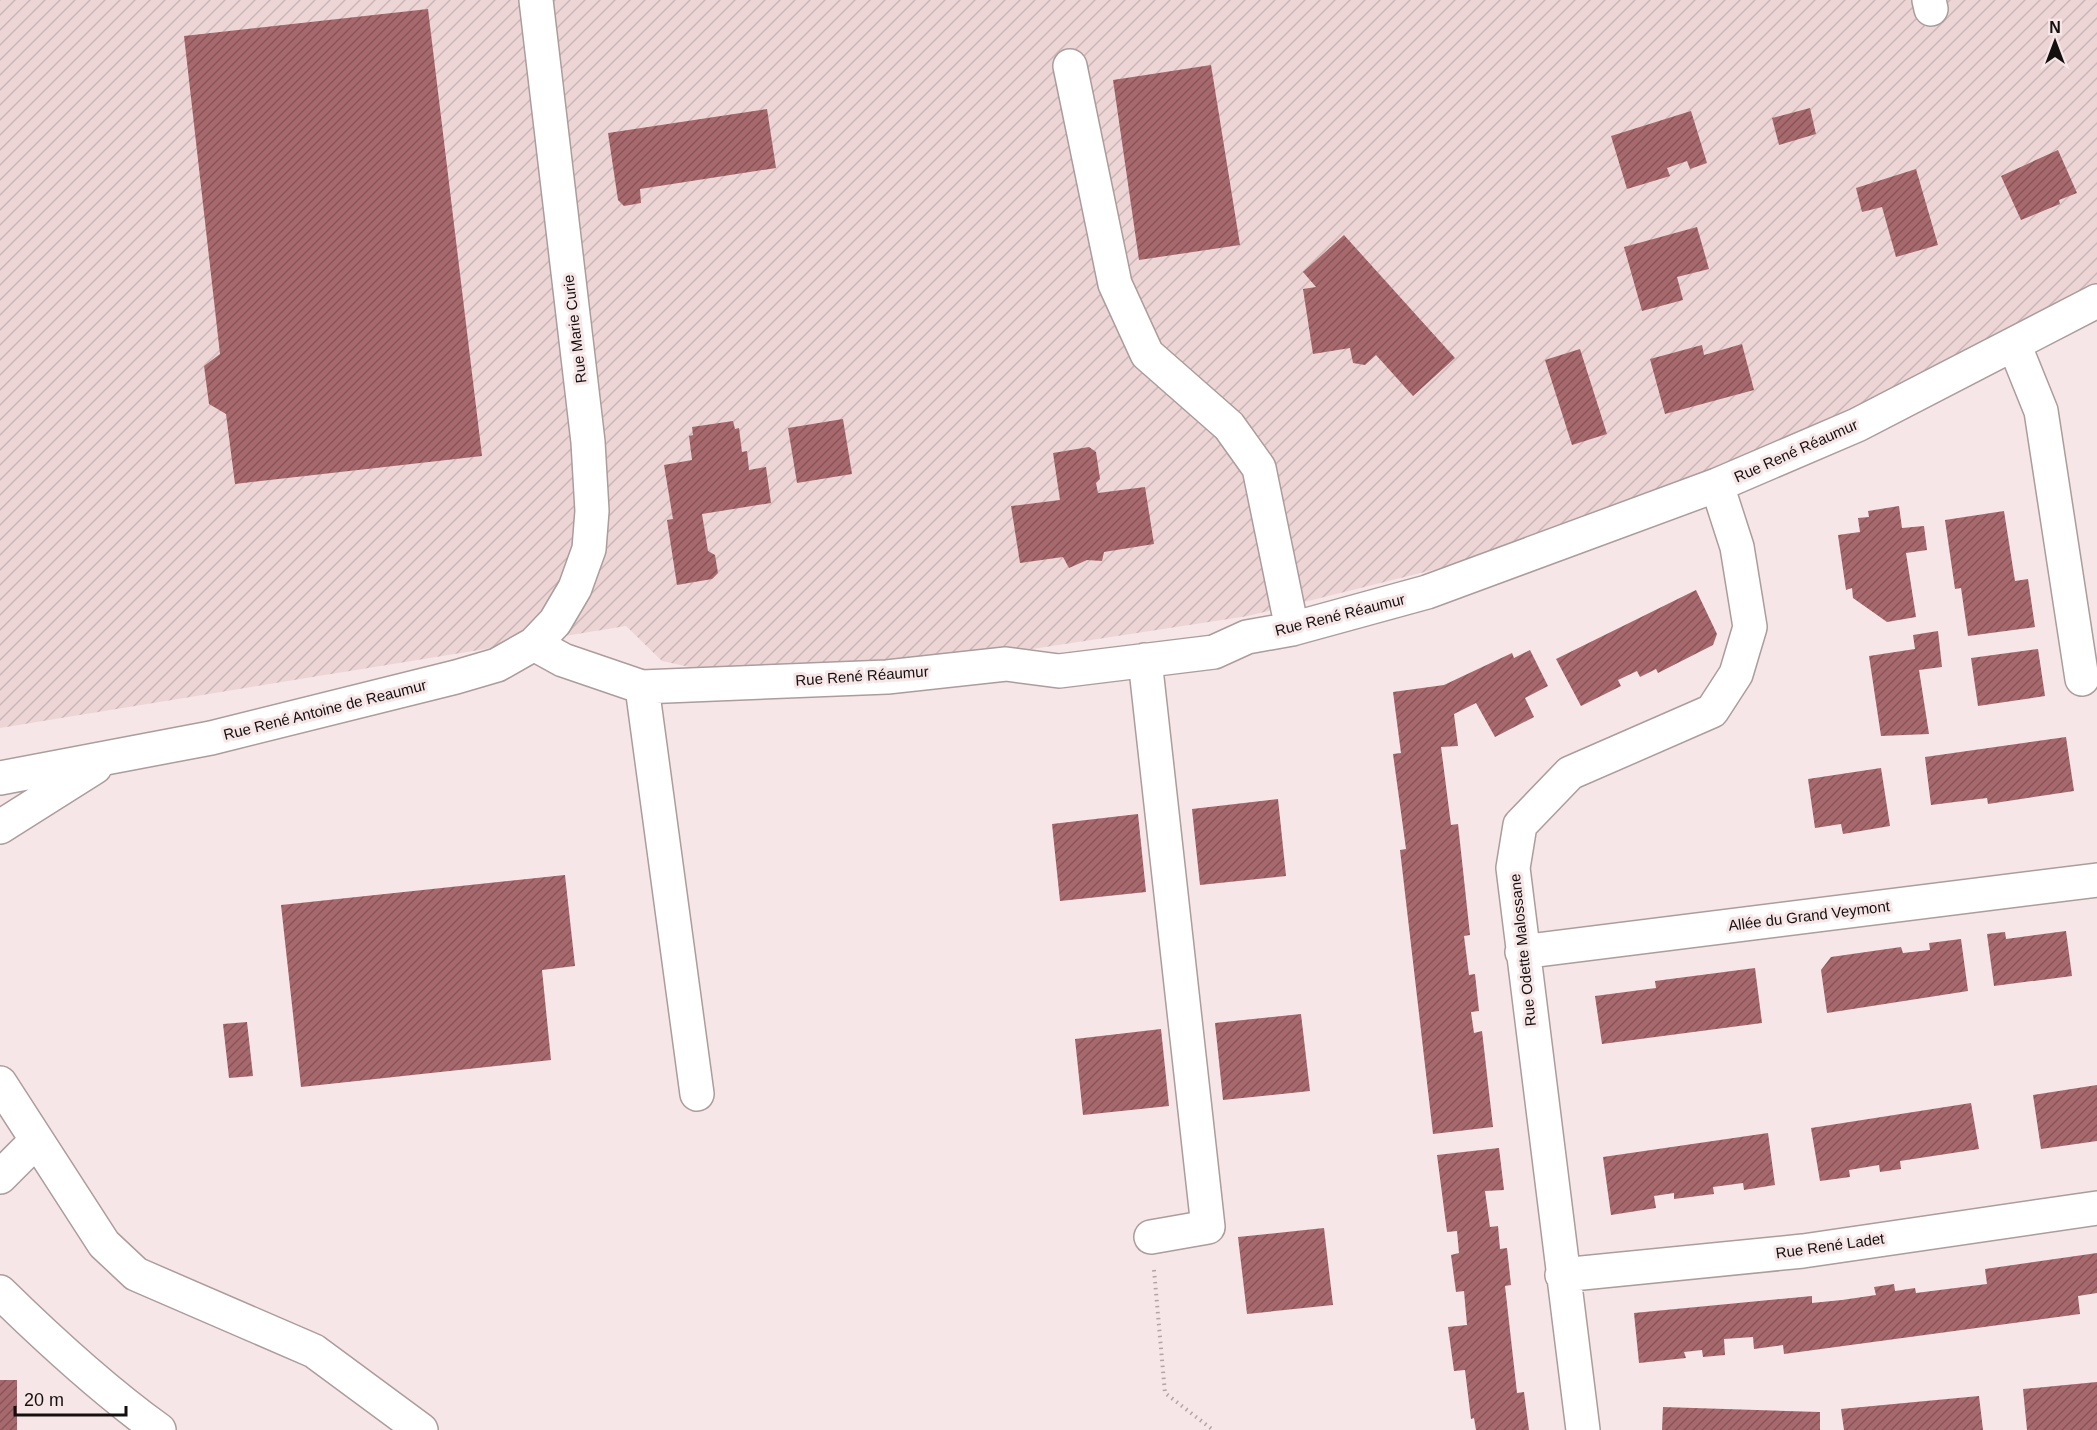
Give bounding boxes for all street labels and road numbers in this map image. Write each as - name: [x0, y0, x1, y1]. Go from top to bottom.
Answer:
- street label: Rue Marie Curie: [559, 274, 590, 384]
- street label: Rue René Réaumur: [1731, 416, 1860, 485]
- street label: Rue René Réaumur: [1273, 590, 1407, 639]
- street label: Rue René Réaumur: [795, 662, 929, 689]
- street label: Rue René Antoine de Reaumur: [222, 676, 428, 743]
- street label: Rue Odette Malossane: [1506, 873, 1539, 1027]
- street label: Allée du Grand Veymont: [1727, 897, 1891, 934]
- street label: Rue René Ladet: [1775, 1229, 1886, 1262]

